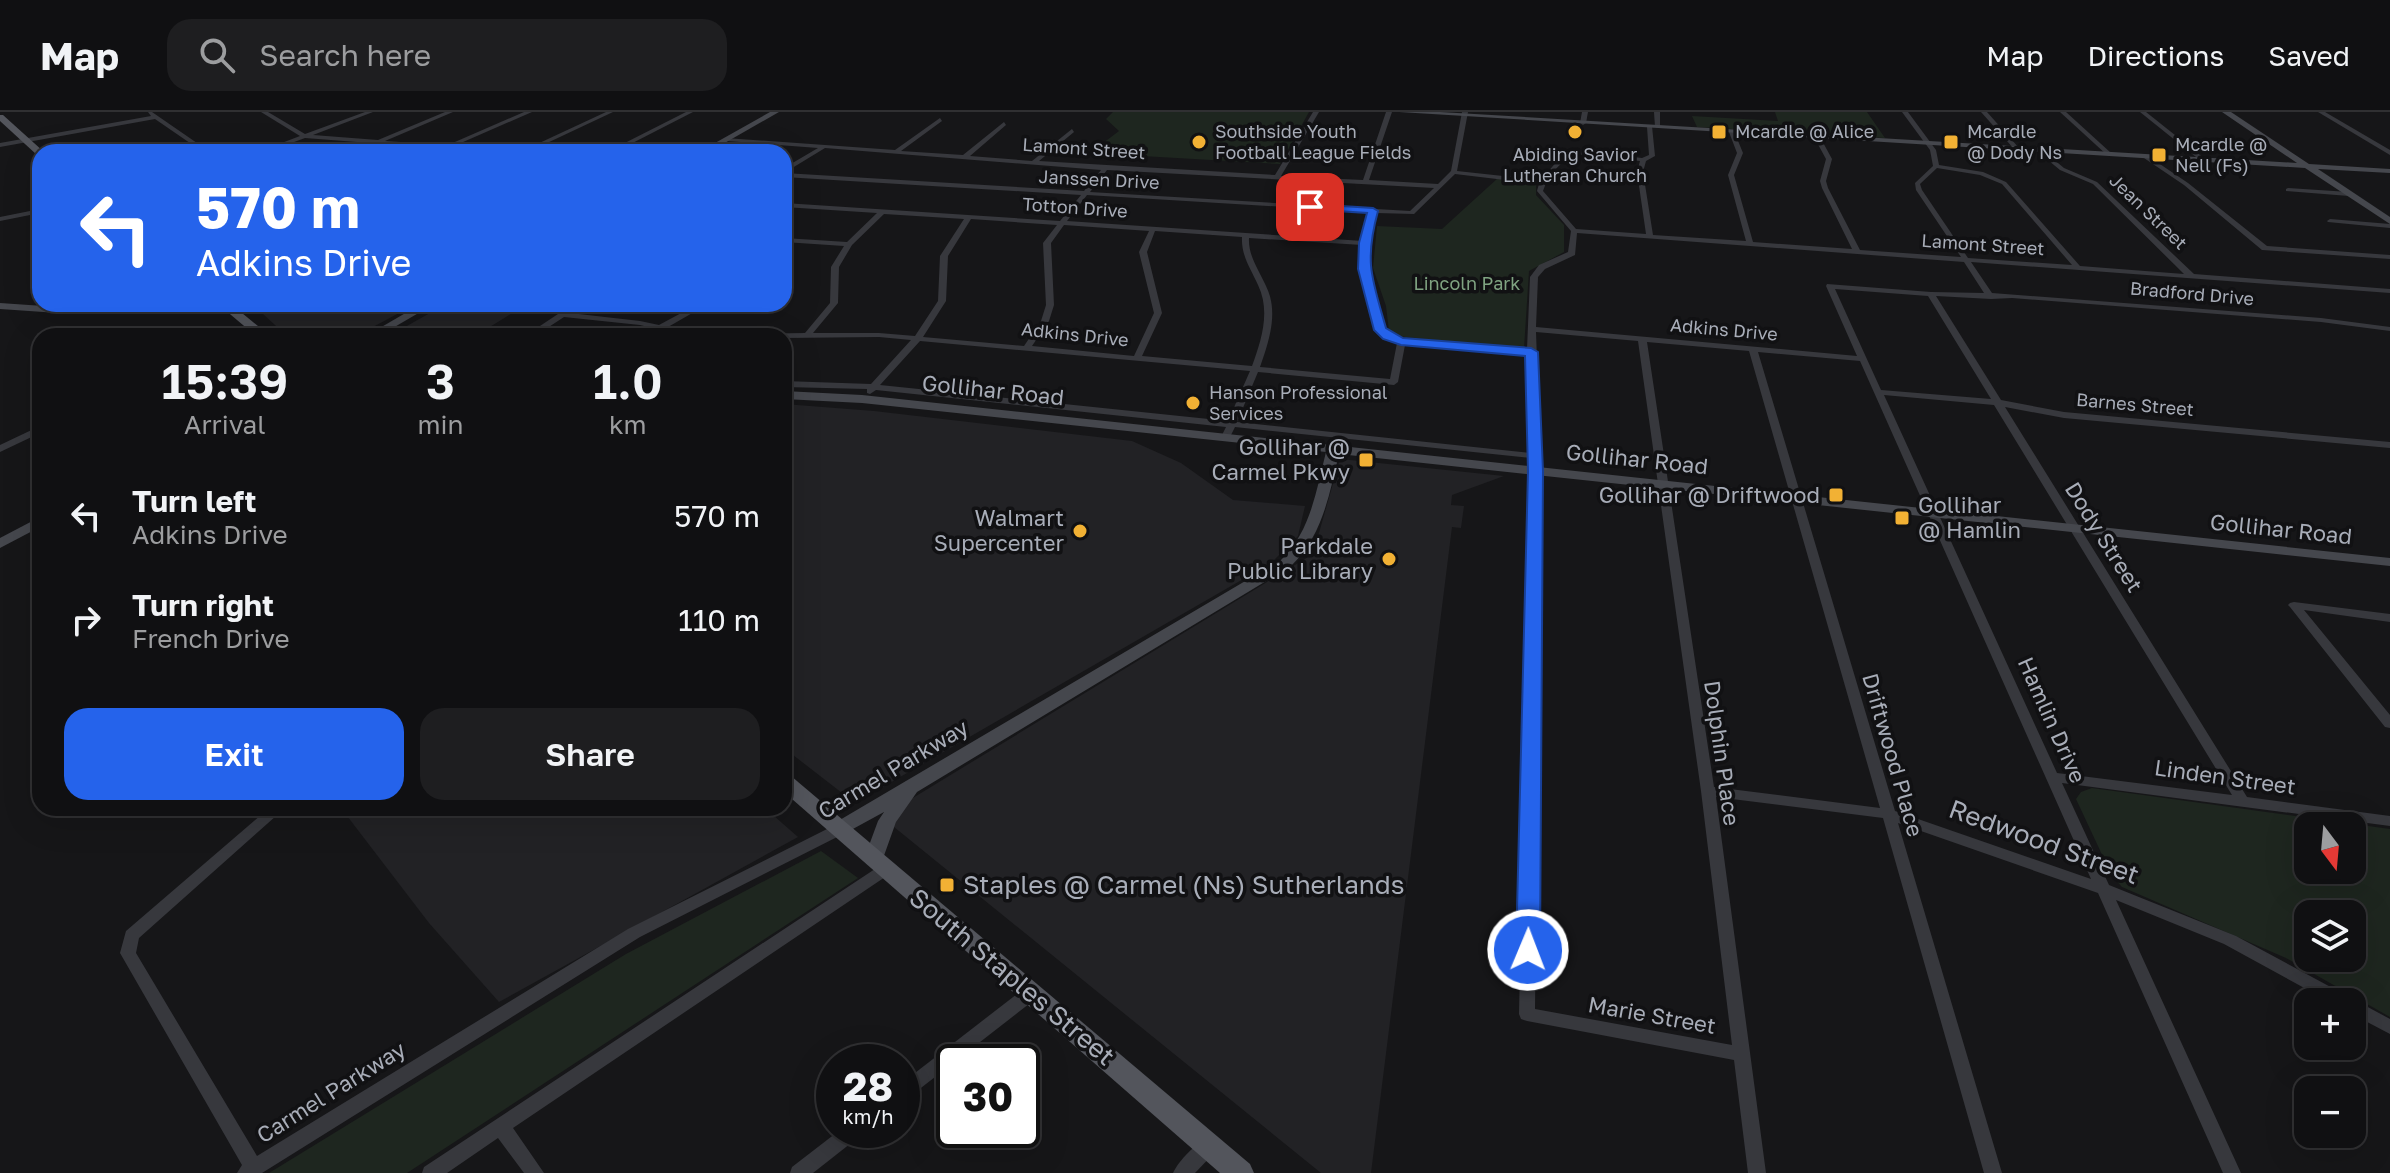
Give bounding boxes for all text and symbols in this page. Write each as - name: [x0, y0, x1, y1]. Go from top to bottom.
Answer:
- search box: [167, 19, 727, 91]
- text: Map: [40, 33, 119, 78]
- icon: search: [195, 33, 239, 77]
- text: Search here: [259, 37, 431, 73]
- text: Map: [1986, 39, 2043, 72]
- text: Directions: [2087, 39, 2224, 72]
- text: Saved: [2268, 39, 2350, 72]
- place label: Southside Youth Football League Fields: [1215, 120, 1411, 163]
- place label: Mcardle @ Alice: [1735, 120, 1874, 142]
- place label: Mcardle @ Dody Ns: [1967, 120, 2062, 163]
- marker: Abiding Savior Lutheran Church: [1566, 123, 1584, 141]
- marker: Mcardle @ Alice: [1710, 123, 1728, 141]
- street label: Lamont Street: [1022, 133, 1146, 163]
- marker: Southside Youth Football League Fields: [1190, 133, 1208, 151]
- marker: Mcardle @ Dody Ns: [1942, 133, 1960, 151]
- place label: Mcardle @ Nell (Fs): [2175, 133, 2267, 176]
- place label: Abiding Savior Lutheran Church: [1503, 143, 1647, 186]
- marker: Mcardle @ Nell (Fs): [2150, 146, 2168, 164]
- street label: Janssen Drive: [1038, 165, 1160, 193]
- street label: Jean Street: [2105, 169, 2192, 254]
- text: 570 m: [196, 173, 360, 240]
- pin: [1276, 173, 1344, 241]
- icon: left: [64, 176, 168, 280]
- icon: arrive: [1288, 185, 1332, 229]
- street label: Totton Drive: [1022, 192, 1128, 222]
- street label: Lamont Street: [1921, 229, 2045, 259]
- text: Adkins Drive: [196, 241, 411, 284]
- park label: Lincoln Park: [1413, 272, 1521, 294]
- street label: Bradford Drive: [2129, 277, 2255, 309]
- street label: Adkins Drive: [1669, 313, 1779, 345]
- street label: Adkins Drive: [1020, 317, 1130, 351]
- text: 15:39: [161, 352, 288, 410]
- text: 3: [426, 352, 455, 410]
- text: 1.0: [593, 352, 663, 410]
- street label: Gollihar Road: [921, 369, 1065, 410]
- place label: Hanson Professional Services: [1209, 381, 1388, 424]
- street label: Barnes Street: [2075, 388, 2195, 420]
- marker: Hanson Professional Services: [1184, 394, 1202, 412]
- text: Arrival: [184, 409, 266, 440]
- text: min: [418, 409, 464, 440]
- text: km: [609, 409, 647, 440]
- place label: Gollihar @ Carmel Pkwy: [1212, 433, 1350, 485]
- street label: Gollihar Road: [1565, 438, 1709, 479]
- marker: Gollihar @ Carmel Pkwy: [1357, 451, 1375, 469]
- street label: Dody Street: [2060, 477, 2149, 597]
- place label: Gollihar @ Driftwood: [1599, 481, 1820, 508]
- text: Turn left: [132, 483, 257, 519]
- marker: Gollihar @ Driftwood: [1827, 486, 1845, 504]
- place label: Gollihar @ Hamlin: [1918, 491, 2021, 543]
- icon: left: [64, 494, 108, 538]
- text: 570 m: [674, 498, 760, 534]
- place label: Walmart Supercenter: [934, 504, 1064, 556]
- street label: Gollihar Road: [2209, 508, 2353, 549]
- marker: Gollihar @ Hamlin: [1893, 509, 1911, 527]
- text: Adkins Drive: [132, 519, 288, 550]
- marker: Walmart Supercenter: [1071, 522, 1089, 540]
- place label: Parkdale Public Library: [1227, 532, 1373, 584]
- marker: Parkdale Public Library: [1380, 550, 1398, 568]
- text: Turn right: [132, 587, 274, 623]
- icon: right: [64, 598, 108, 642]
- text: 110 m: [678, 602, 760, 638]
- text: French Drive: [132, 623, 290, 654]
- street label: Hamlin Drive: [2013, 653, 2092, 787]
- street label: Driftwood Place: [1857, 670, 1930, 840]
- street label: Dolphin Place: [1699, 679, 1746, 827]
- button: Exit: [64, 708, 404, 800]
- button: Share: [420, 708, 760, 800]
- street label: Carmel Parkway: [813, 713, 973, 824]
- street label: Linden Street: [2153, 753, 2297, 800]
- street label: Redwood Street: [1945, 793, 2143, 890]
- north arrow: [2294, 812, 2366, 884]
- map controls: [2294, 812, 2366, 1148]
- place label: Staples @ Carmel (Ns) Sutherlands: [963, 869, 1405, 900]
- marker: Staples @ Carmel (Ns) Sutherlands: [938, 876, 956, 894]
- street label: South Staples Street: [903, 882, 1121, 1072]
- button: layers: [2294, 900, 2366, 972]
- position arrow: [1486, 908, 1570, 992]
- button: +: [2294, 988, 2366, 1060]
- street label: Marie Street: [1586, 990, 1718, 1039]
- street label: Carmel Parkway: [251, 1035, 410, 1148]
- speed limit sign: 30: [936, 1044, 1040, 1148]
- text: 28: [843, 1062, 893, 1110]
- button: −: [2294, 1076, 2366, 1148]
- text: km/h: [843, 1104, 893, 1128]

